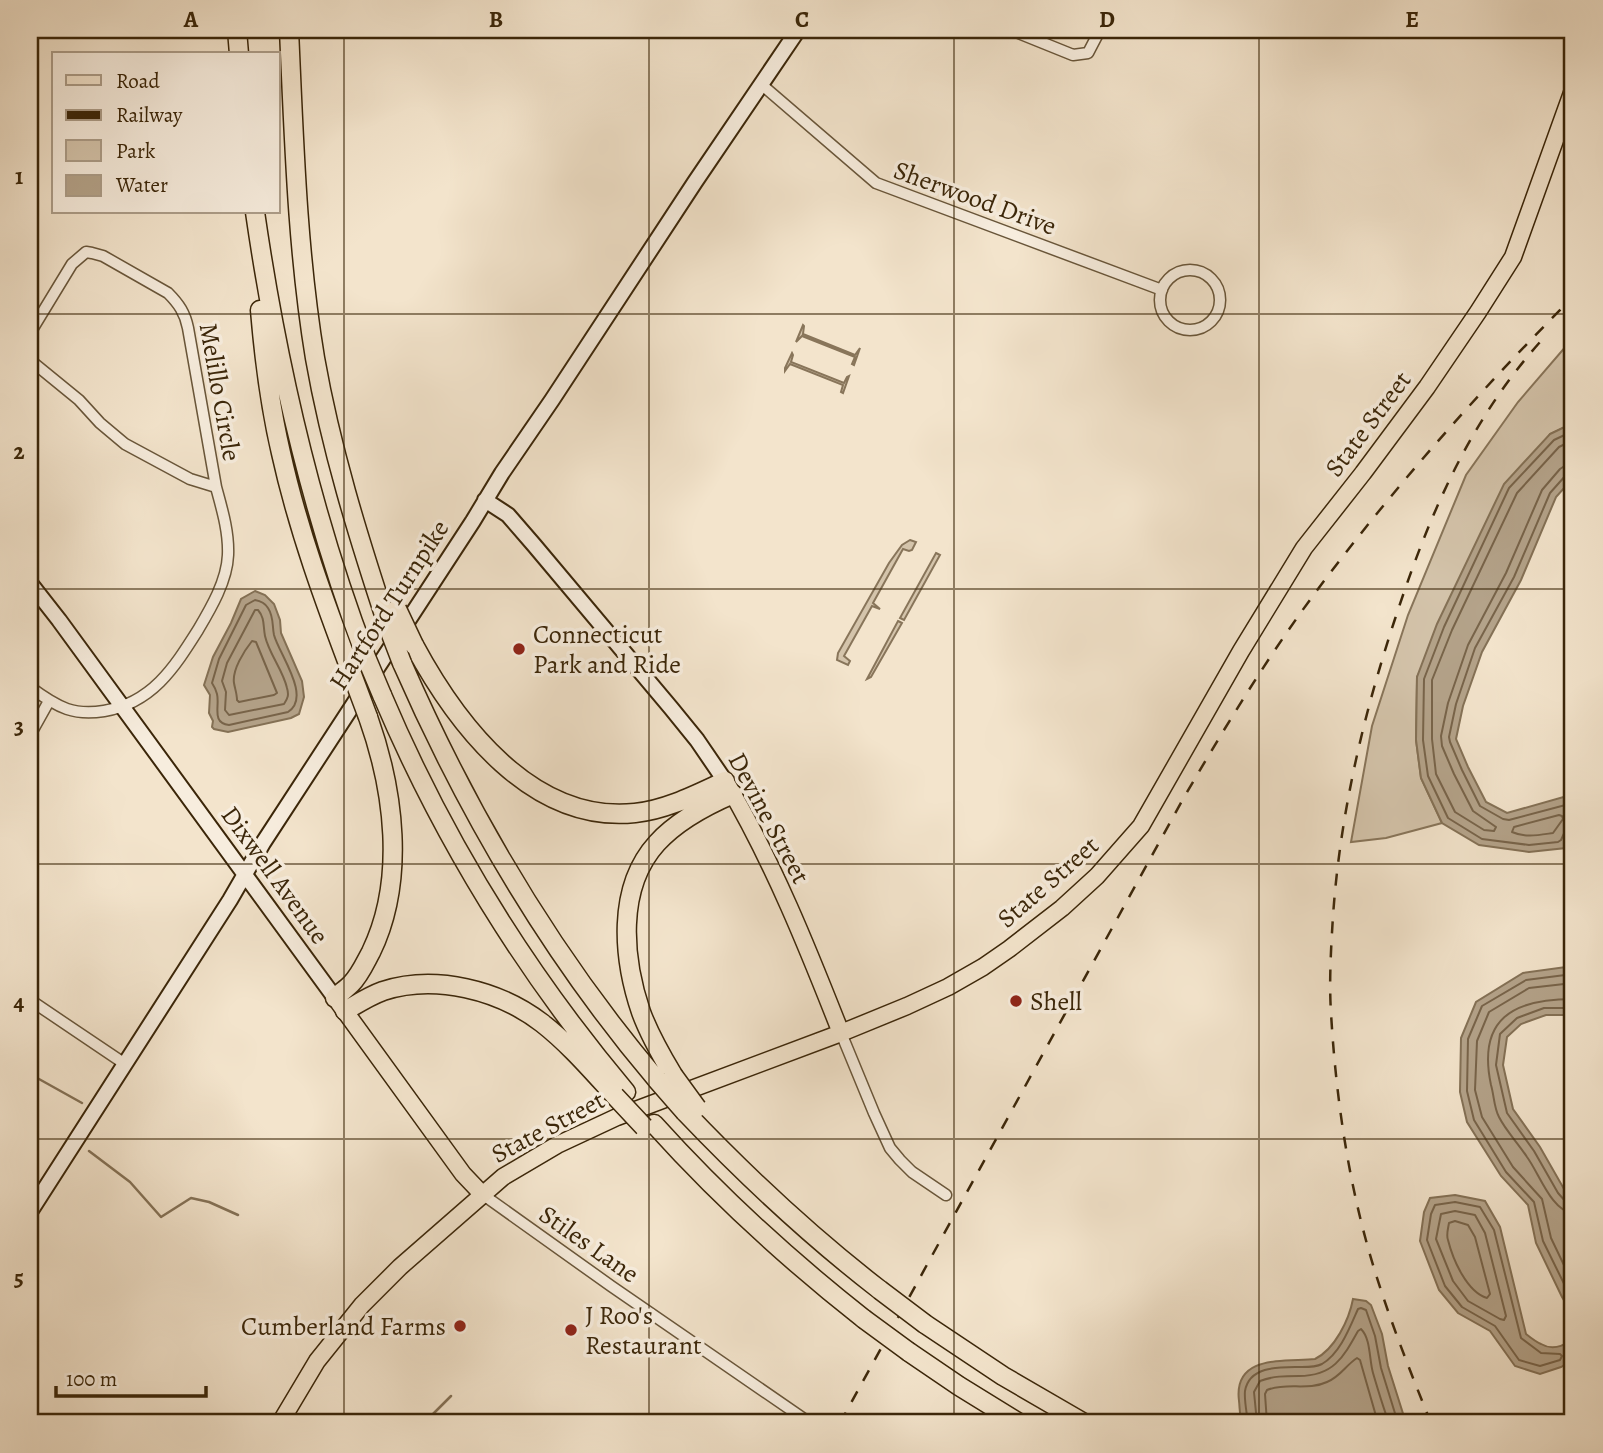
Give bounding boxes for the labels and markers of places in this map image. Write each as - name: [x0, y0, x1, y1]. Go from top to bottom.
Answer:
- place label: Connecticut Park and Ride: [533, 617, 681, 682]
- marker: Connecticut Park and Ride: [511, 641, 527, 657]
- place label: Shell: [1030, 984, 1082, 1019]
- marker: Shell: [1008, 993, 1024, 1009]
- place label: J Roo's Restaurant: [585, 1298, 702, 1363]
- place label: Cumberland Farms: [241, 1309, 446, 1344]
- marker: Cumberland Farms: [452, 1318, 468, 1334]
- marker: J Roo's Restaurant: [563, 1322, 579, 1338]

